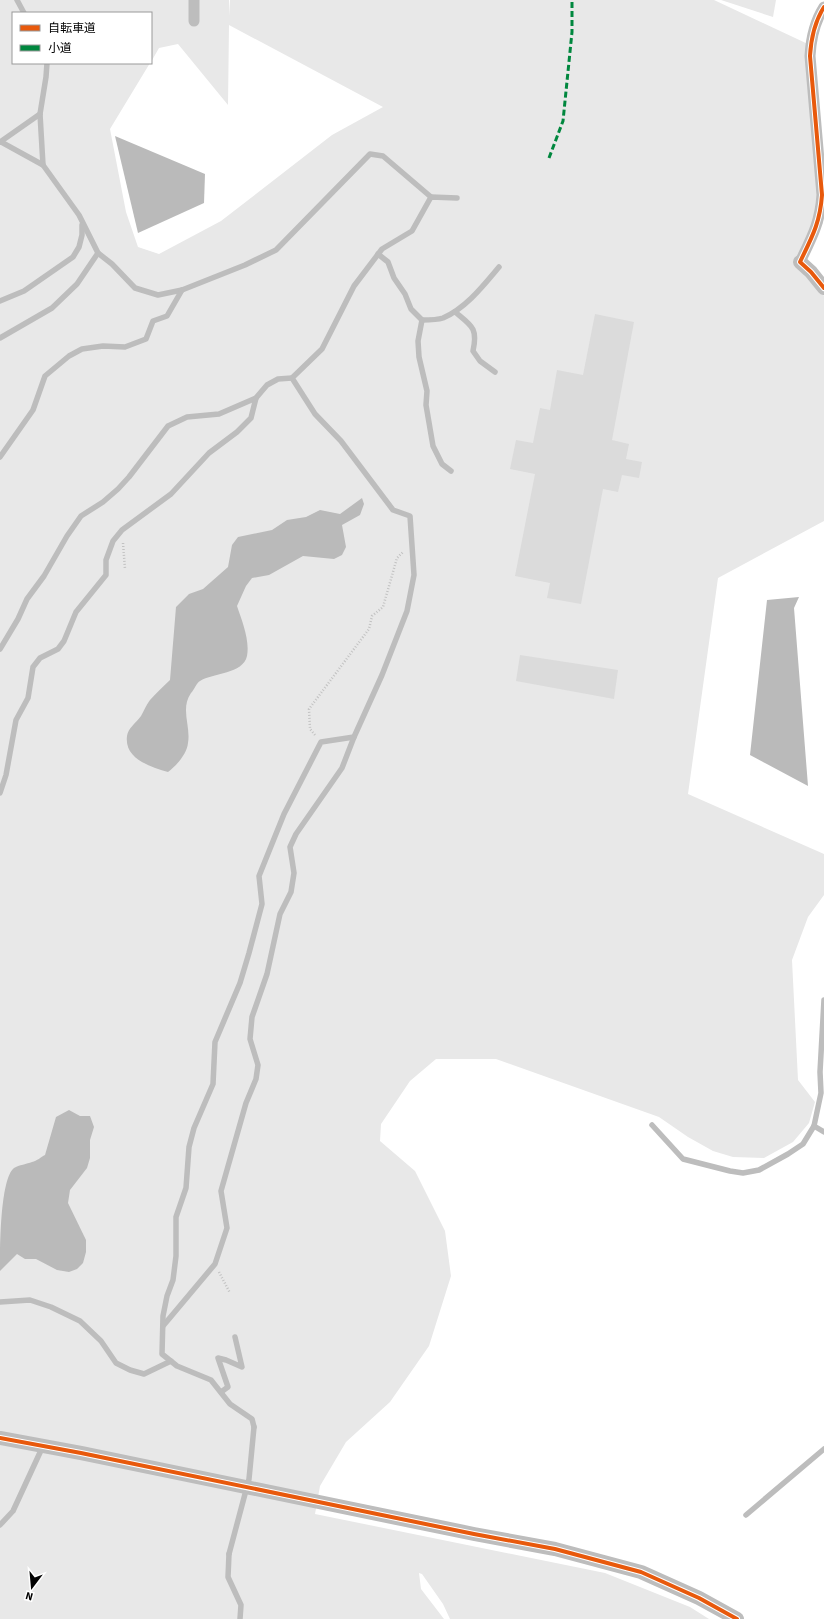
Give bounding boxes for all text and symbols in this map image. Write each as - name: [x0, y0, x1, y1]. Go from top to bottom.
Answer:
- legend: [12, 12, 152, 64]
- text: 自転車道: [48, 20, 96, 37]
- text: 小道: [48, 40, 72, 57]
- north arrow: [12, 1567, 52, 1607]
- text: N: [24, 1588, 35, 1604]

